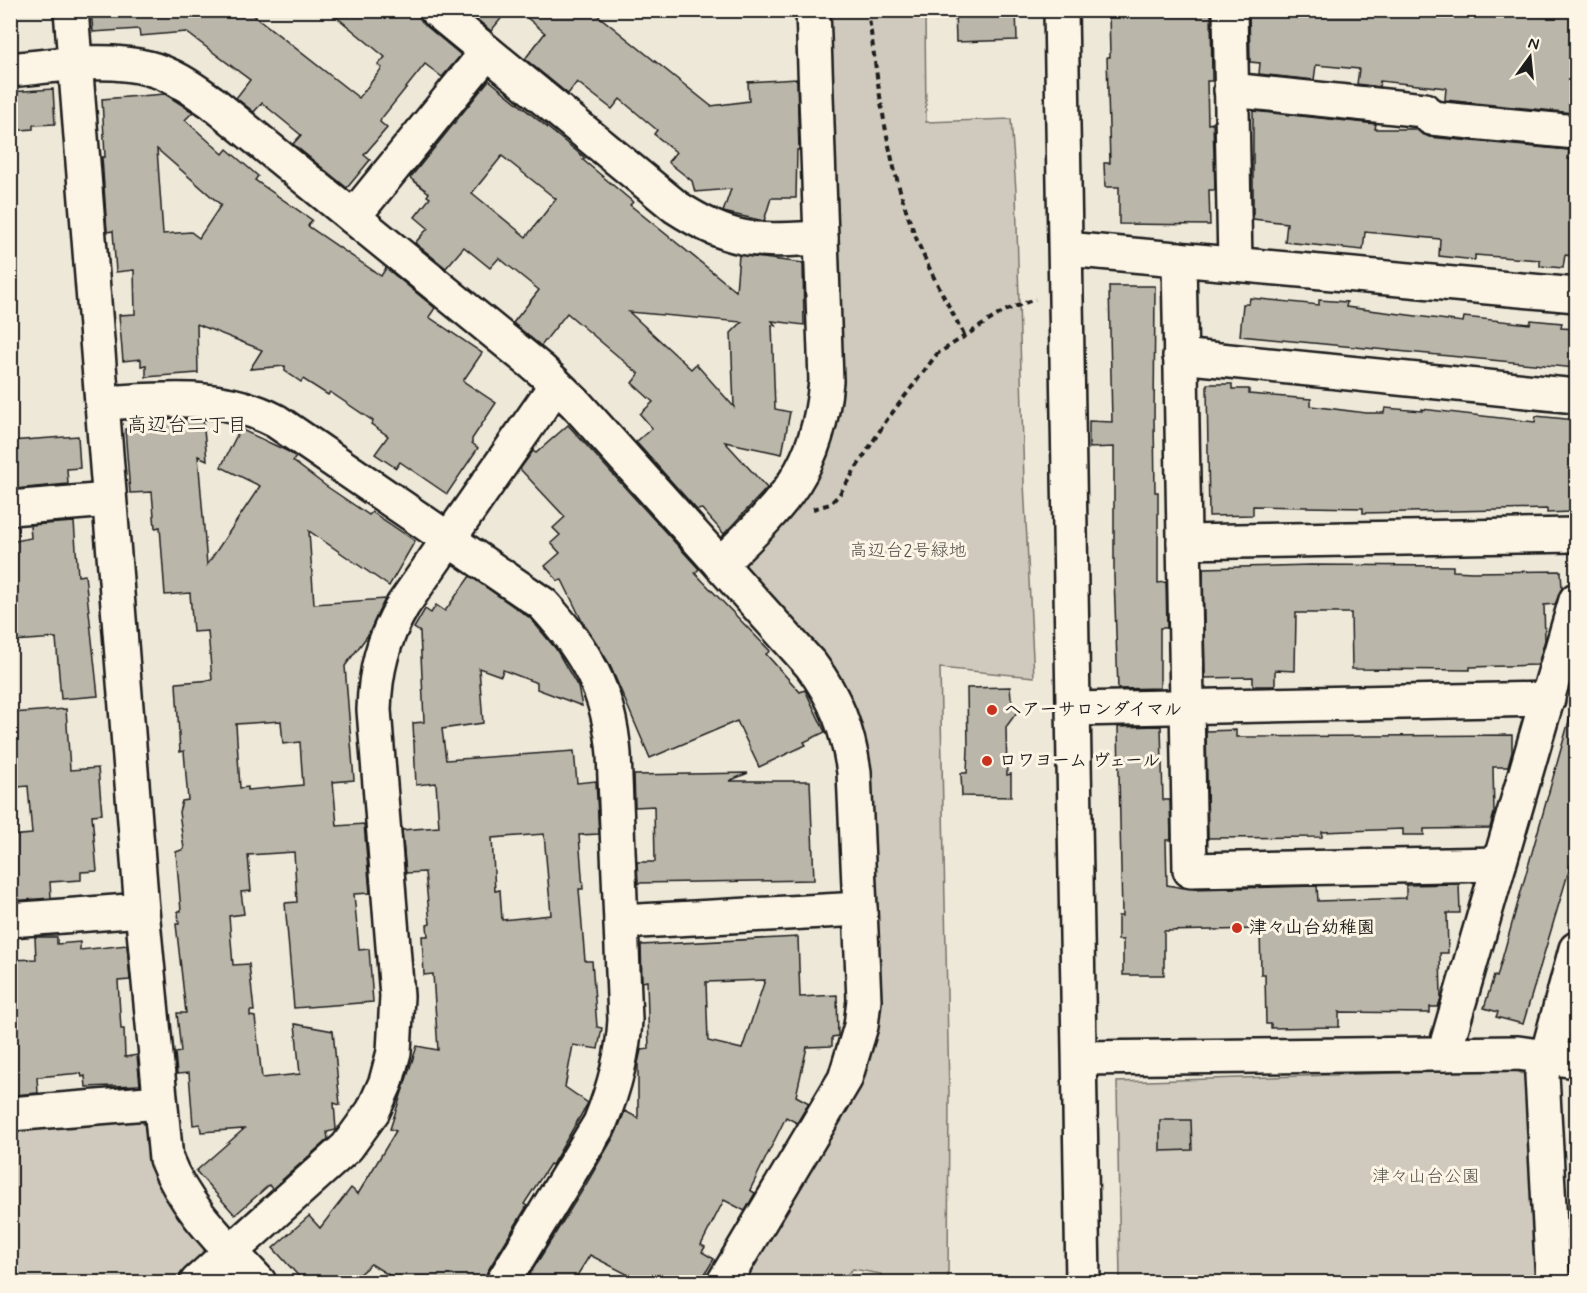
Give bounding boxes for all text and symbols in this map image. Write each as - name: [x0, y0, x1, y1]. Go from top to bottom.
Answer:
- north arrow: [1500, 27, 1560, 87]
- text: N: [1526, 32, 1541, 55]
- district label: 高辺台二丁目: [127, 412, 247, 439]
- park label: 高辺台2号緑地: [850, 539, 966, 563]
- place label: ヘアーサロンダイマル: [1004, 698, 1182, 722]
- marker: ヘアーサロンダイマル: [985, 703, 999, 717]
- place label: ロワヨーム ヴェール: [999, 749, 1160, 773]
- marker: ロワヨーム ヴェール: [980, 754, 994, 768]
- place label: 津々山台幼稚園: [1249, 916, 1375, 940]
- marker: 津々山台幼稚園: [1230, 921, 1244, 935]
- park label: 津々山台公園: [1372, 1165, 1480, 1189]

